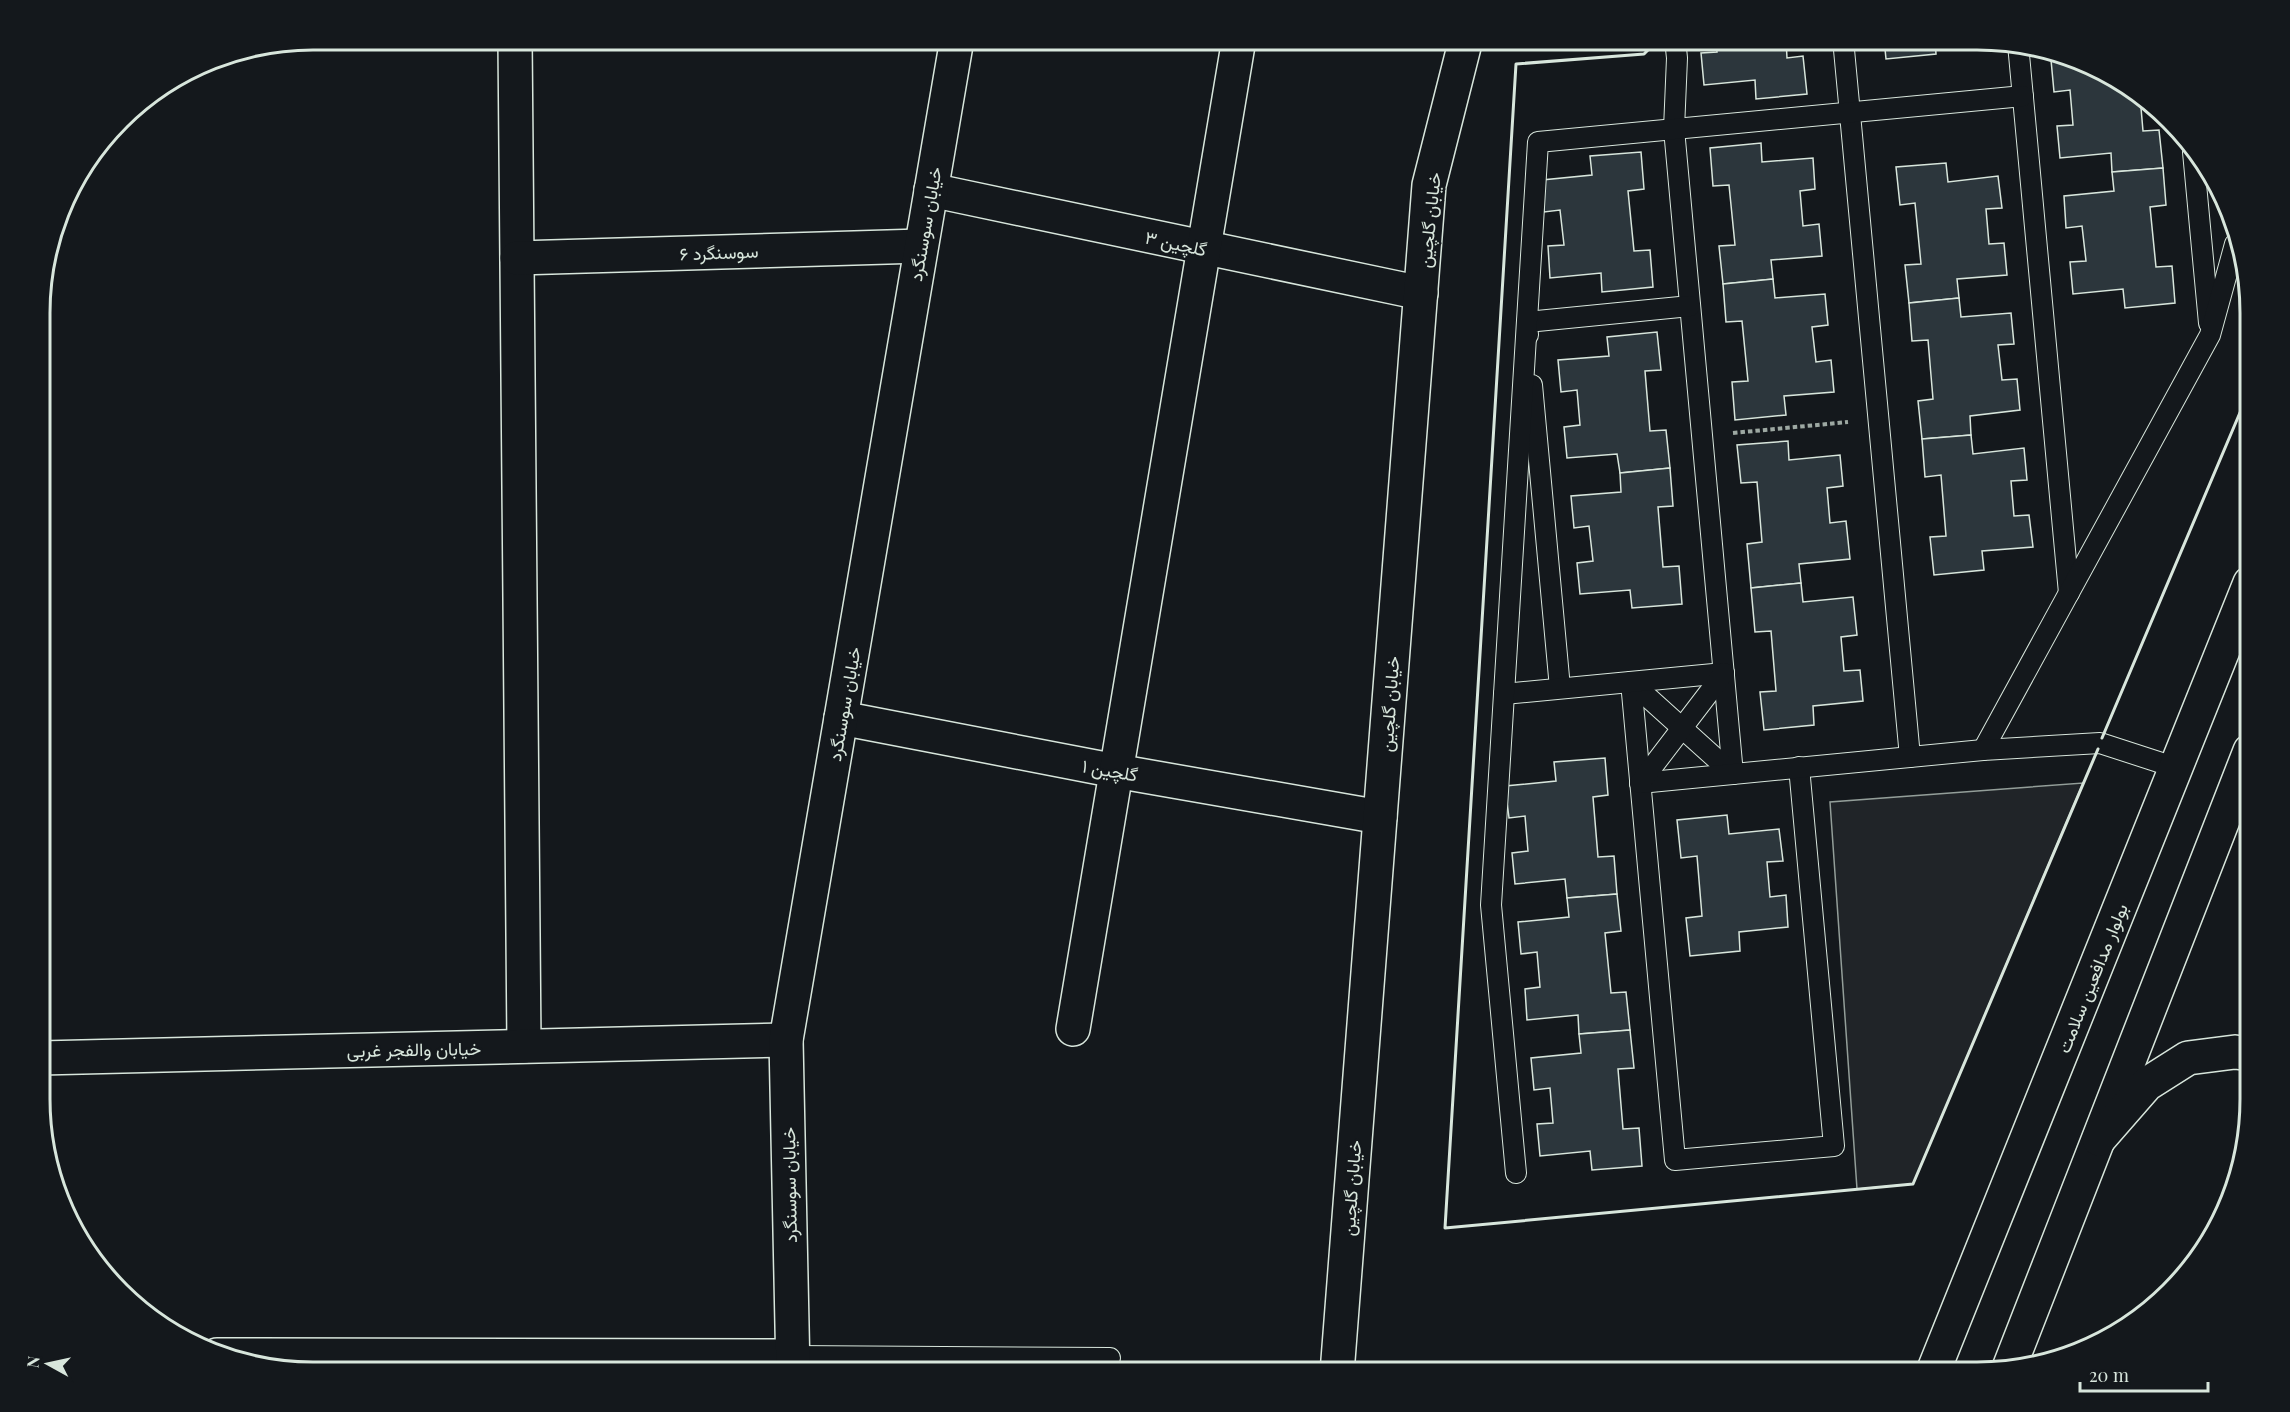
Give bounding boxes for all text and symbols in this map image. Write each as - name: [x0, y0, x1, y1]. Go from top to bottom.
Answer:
- street label: خیابان سوسنگرد: [903, 165, 947, 283]
- street label: خیابان گلچین: [1412, 171, 1447, 269]
- street label: گلچین ۳: [1143, 225, 1209, 262]
- street label: سوسنگرد ۶: [679, 239, 759, 265]
- street label: خیابان سوسنگرد: [822, 645, 866, 763]
- street label: خیابان گلچین: [1374, 655, 1405, 753]
- street label: گلچین ۱: [1080, 753, 1140, 788]
- street label: بولوار مدافعین سلامت: [2051, 900, 2133, 1056]
- street label: خیابان والفجر غربی: [347, 1036, 481, 1062]
- street label: خیابان سوسنگرد: [776, 1127, 802, 1243]
- street label: خیابان گلچین: [1336, 1139, 1367, 1237]
- north arrow: [18, 1334, 78, 1394]
- text: N: [21, 1354, 44, 1369]
- scale bar: [2080, 1355, 2208, 1393]
- text: 20 m: [2089, 1363, 2129, 1387]

